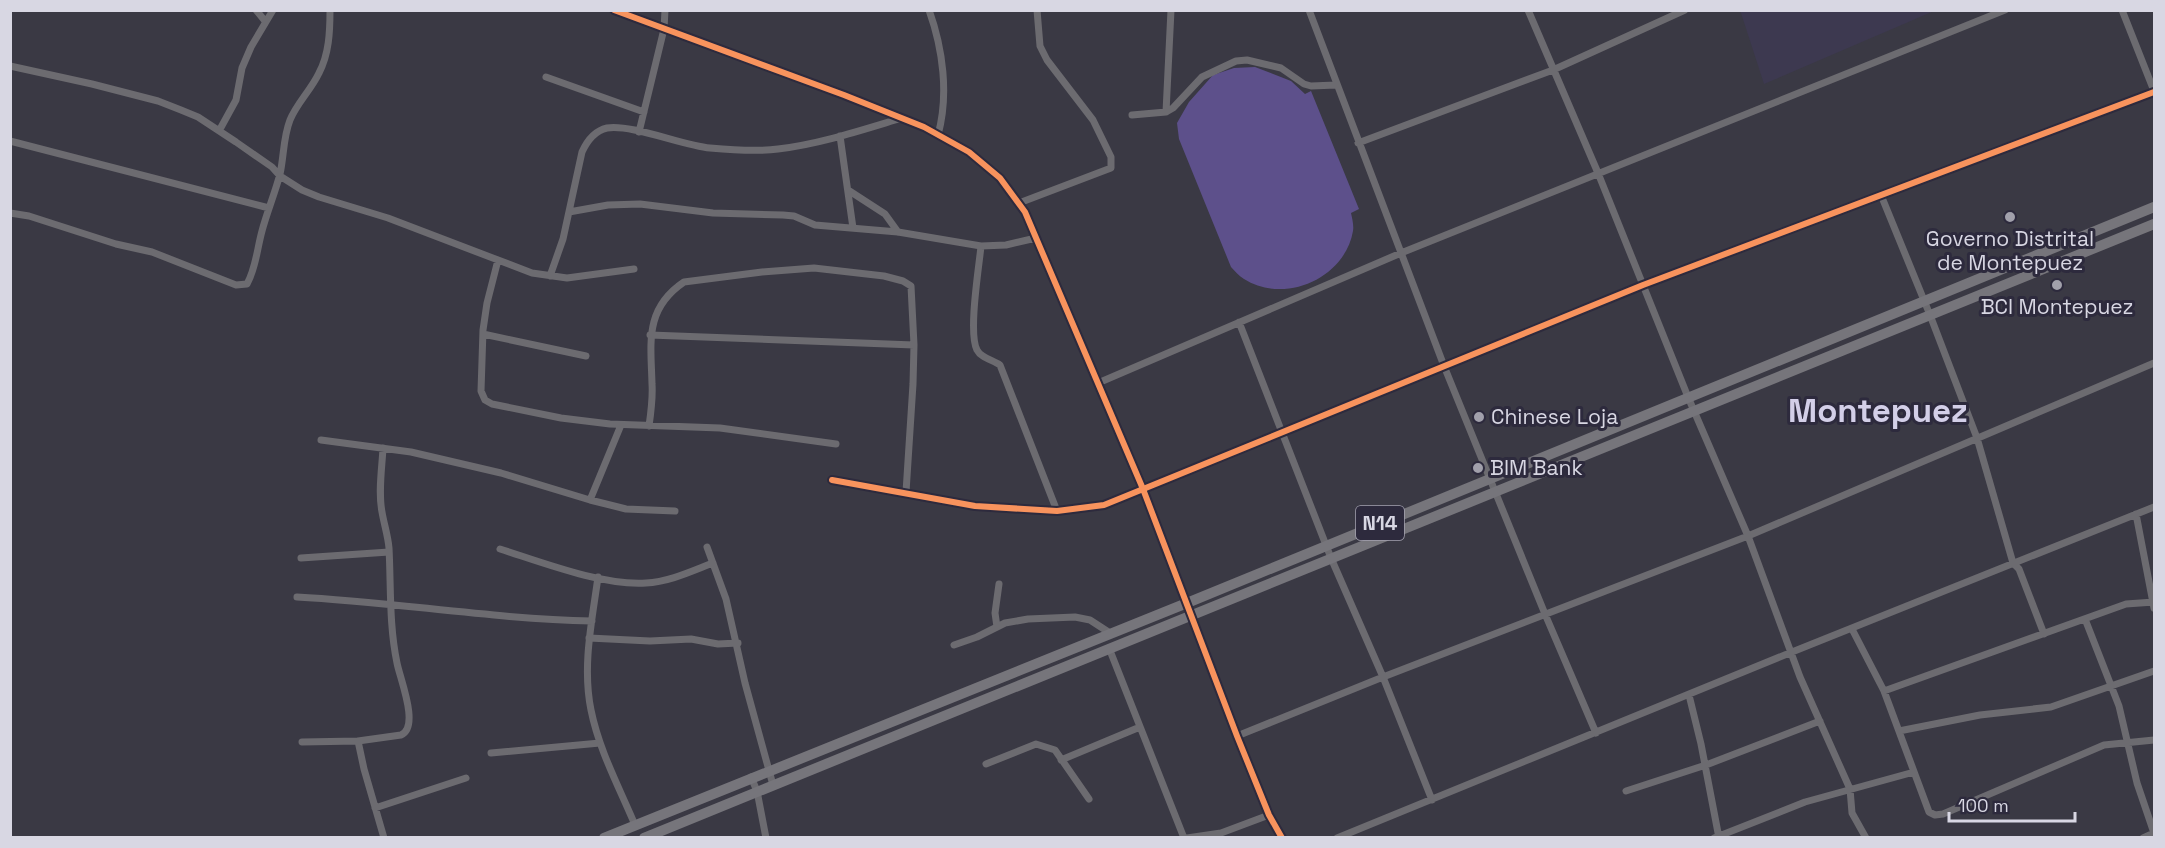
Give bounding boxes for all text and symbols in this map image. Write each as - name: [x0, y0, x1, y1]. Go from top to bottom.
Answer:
- marker: Governo Distrital de Montepuez: [2003, 210, 2017, 224]
- place label: Governo Distrital de Montepuez: [1926, 225, 2094, 276]
- marker: BCI Montepuez: [2050, 278, 2064, 292]
- place label: BCI Montepuez: [1981, 293, 2133, 320]
- district label: Montepuez: [1788, 390, 1968, 432]
- place label: Chinese Loja: [1491, 403, 1618, 430]
- marker: Chinese Loja: [1472, 410, 1486, 424]
- place label: BIM Bank: [1490, 454, 1583, 481]
- marker: BIM Bank: [1471, 461, 1485, 475]
- road number: N14: [1356, 506, 1404, 540]
- scale bar: [1949, 785, 2075, 823]
- text: 100 m: [1958, 794, 2009, 817]

